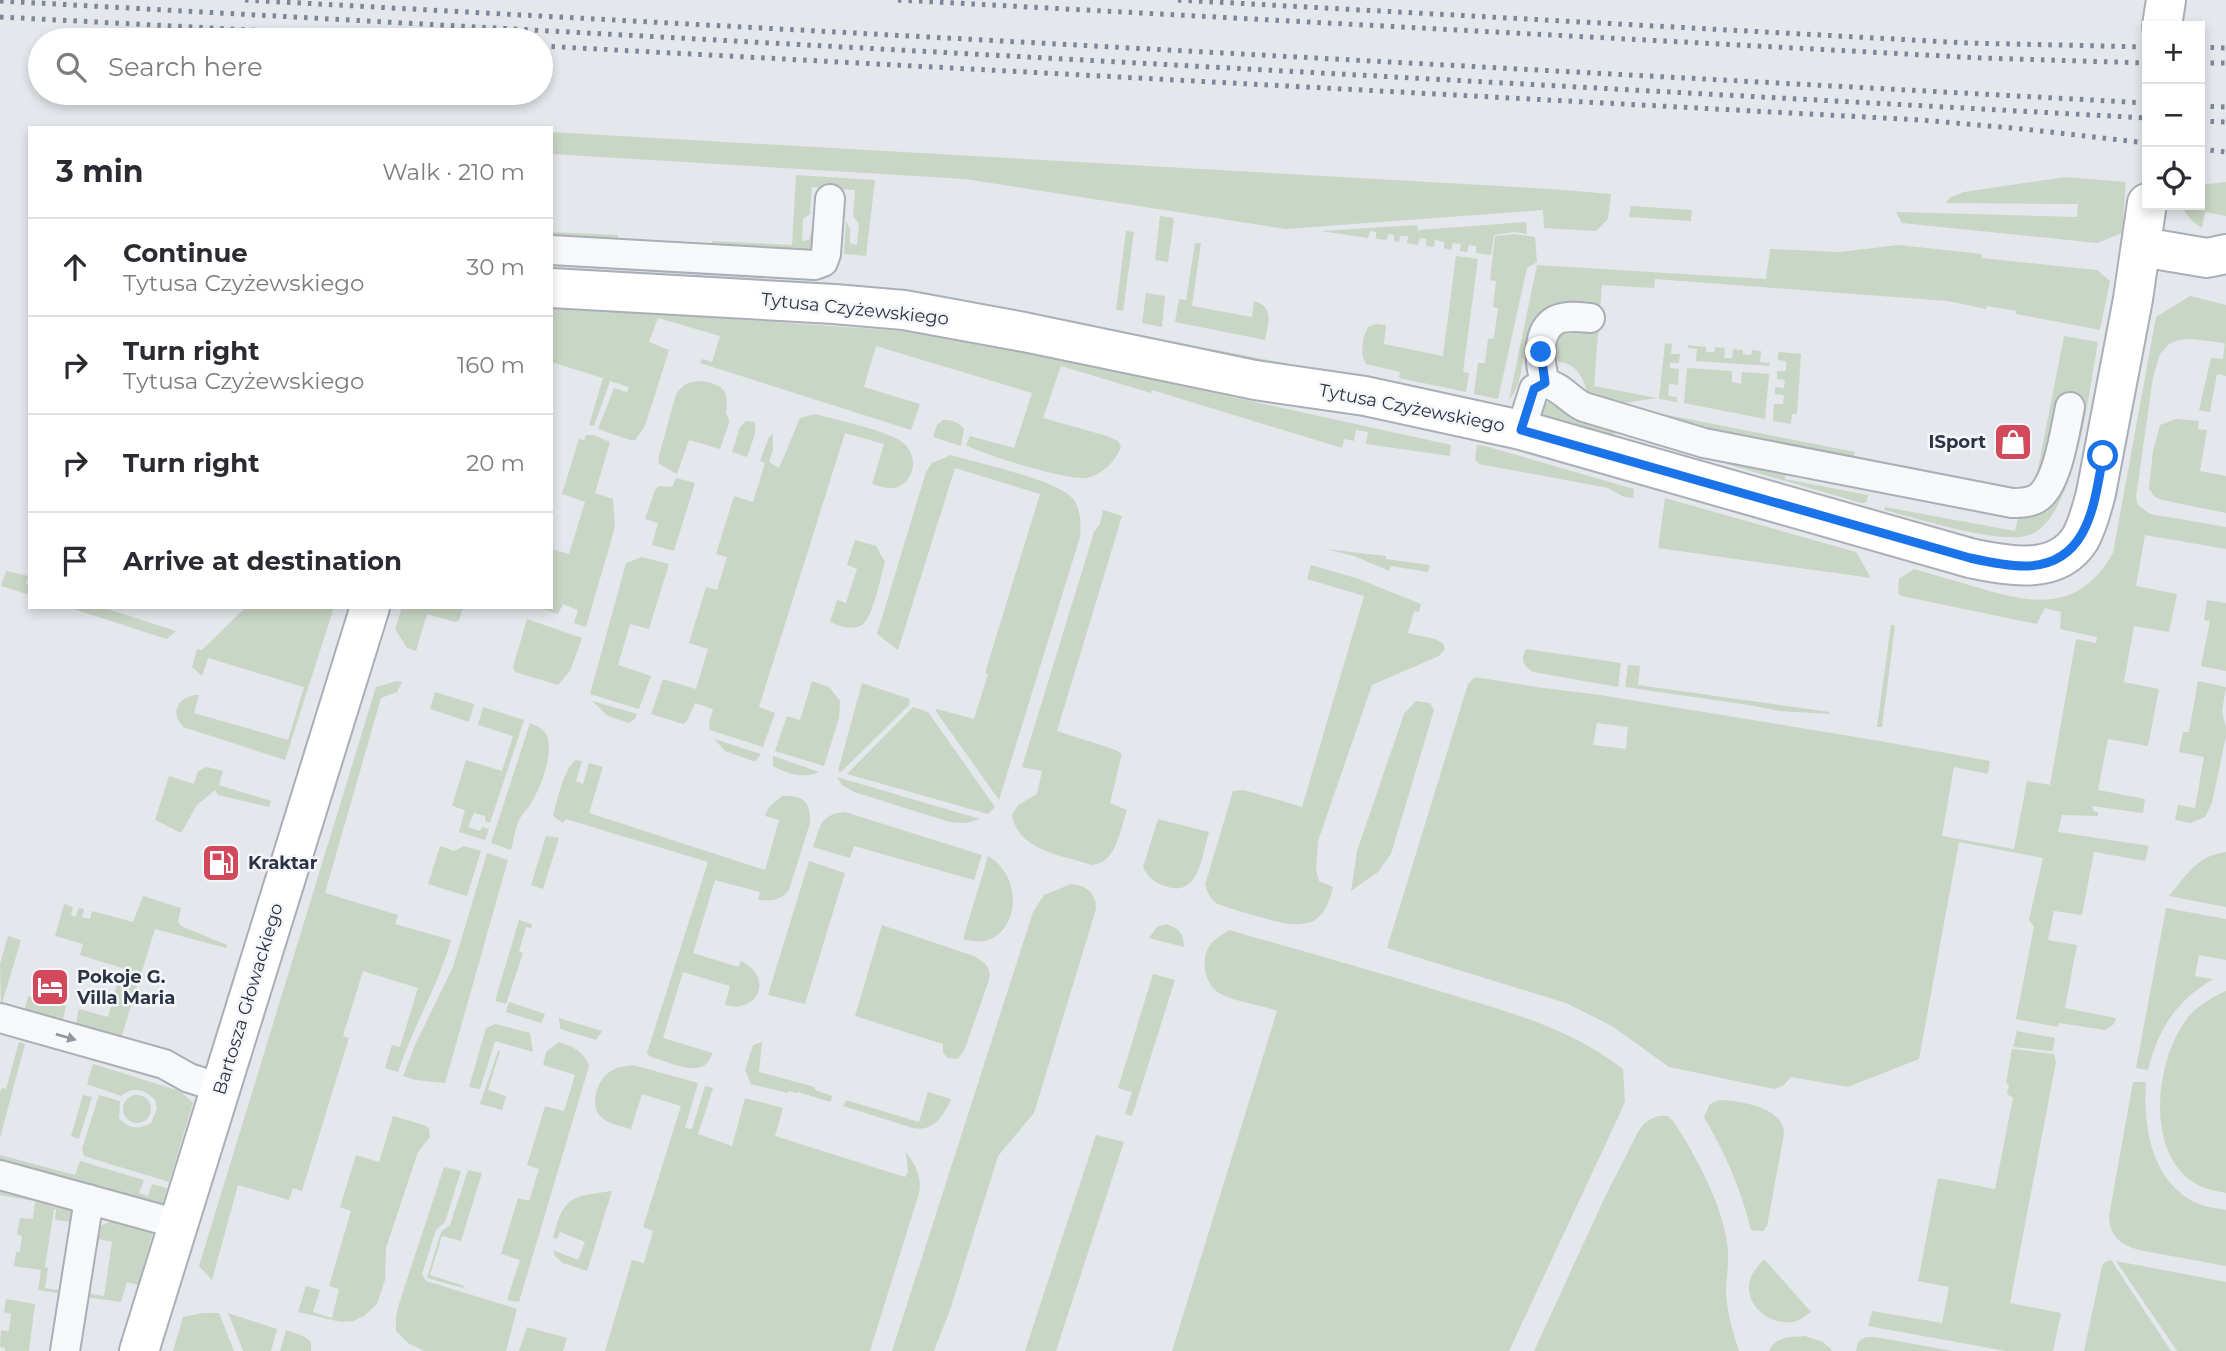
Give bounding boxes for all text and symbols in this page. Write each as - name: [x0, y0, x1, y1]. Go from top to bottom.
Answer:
- map controls: [2142, 21, 2205, 210]
- button: +: [2142, 21, 2205, 84]
- search box: [28, 28, 553, 105]
- icon: search: [52, 48, 90, 86]
- text: Search here: [108, 51, 263, 83]
- button: −: [2142, 84, 2205, 147]
- button: locate: [2142, 147, 2205, 210]
- text: 3 min: [56, 153, 143, 190]
- text: Walk · 210 m: [382, 158, 525, 186]
- text: Continue: [123, 237, 248, 269]
- icon: ahead: [56, 248, 94, 286]
- text: 30 m: [466, 253, 525, 281]
- text: Tytusa Czyżewskiego: [123, 269, 364, 297]
- street label: Tytusa Czyżewskiego: [760, 288, 950, 330]
- text: Turn right: [123, 335, 259, 367]
- route end: [1525, 336, 1556, 367]
- icon: right: [56, 346, 94, 384]
- text: 160 m: [457, 351, 525, 379]
- text: Tytusa Czyżewskiego: [123, 367, 364, 395]
- street label: Tytusa Czyżewskiego: [1317, 379, 1507, 437]
- shop icon: ISport: [1992, 421, 2034, 463]
- place label: ISport: [1929, 431, 1986, 453]
- route start: [2087, 440, 2118, 471]
- icon: right: [56, 444, 94, 482]
- text: Turn right: [123, 447, 259, 479]
- text: 20 m: [466, 449, 525, 477]
- icon: arrive: [56, 542, 94, 580]
- text: Arrive at destination: [123, 545, 402, 577]
- fuel station icon: Kraktar: [200, 842, 242, 884]
- place label: Kraktar: [248, 852, 318, 874]
- street label: Bartosza Głowackiego: [208, 900, 288, 1098]
- hotel icon: Pokoje G. Villa Maria: [29, 966, 71, 1008]
- place label: Pokoje G. Villa Maria: [76, 966, 175, 1009]
- one-way arrow: [56, 1032, 77, 1042]

